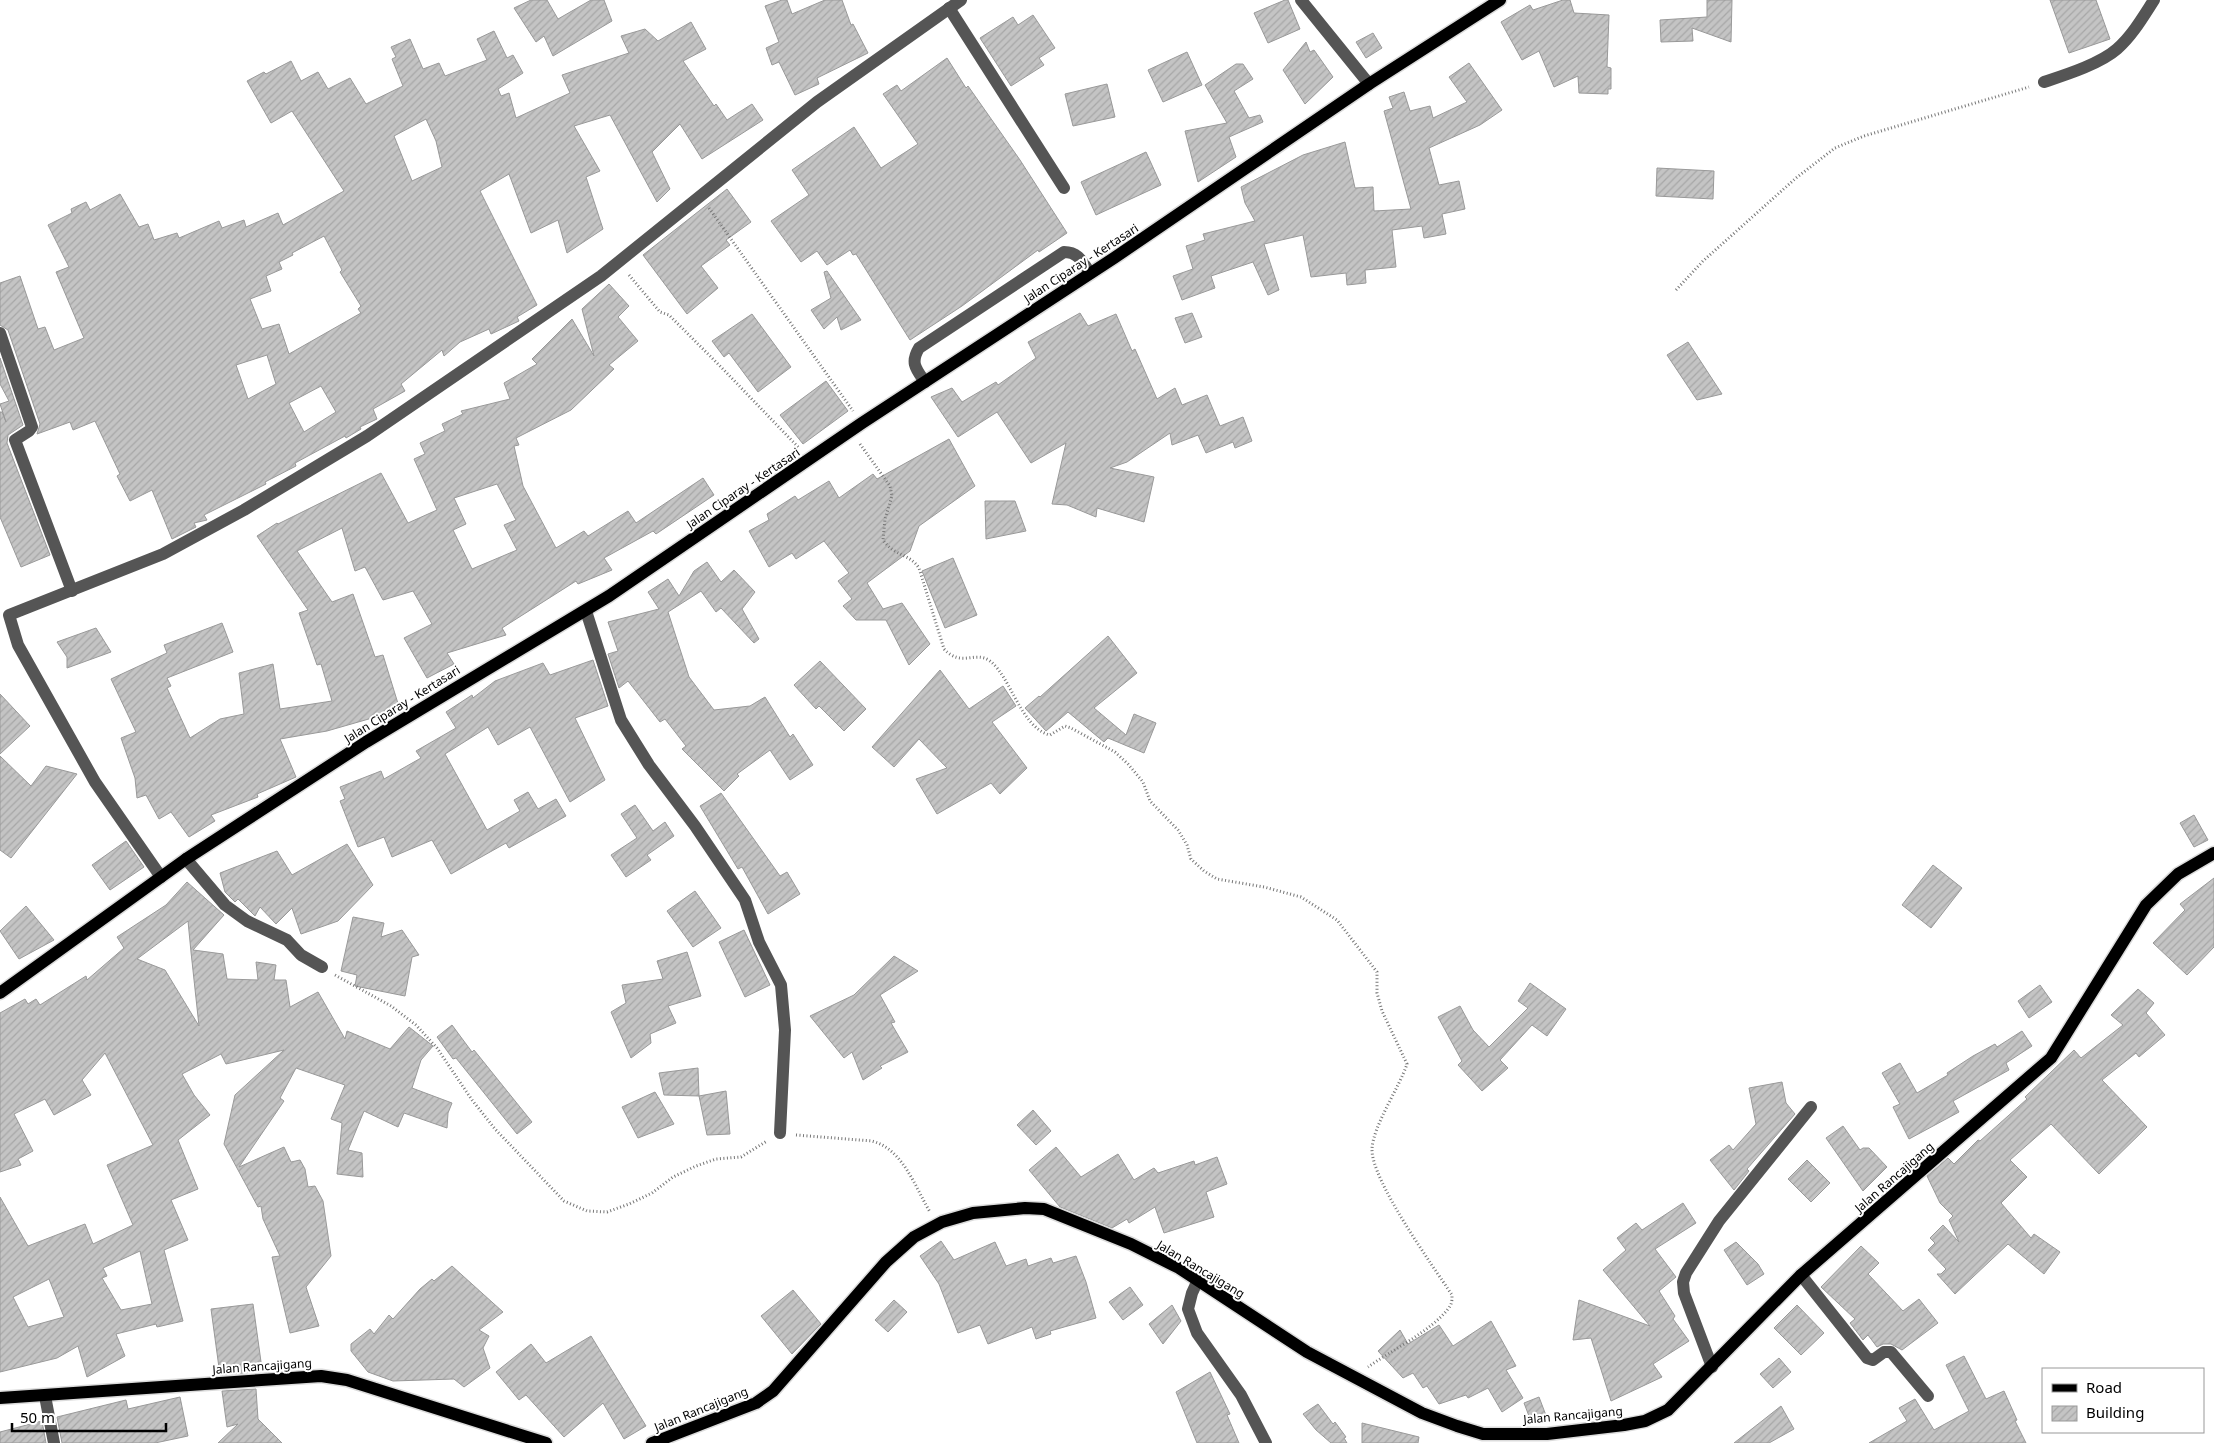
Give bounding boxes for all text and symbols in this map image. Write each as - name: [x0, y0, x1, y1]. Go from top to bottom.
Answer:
- street label: Jalan Ciparay - Kertasari: [1020, 219, 1142, 307]
- street label: Jalan Ciparay - Kertasari: [682, 444, 803, 533]
- street label: Jalan Ciparay - Kertasari: [340, 661, 463, 747]
- street label: Jalan Rancajigang: [1850, 1138, 1937, 1217]
- street label: Jalan Rancajigang: [1153, 1236, 1248, 1302]
- street label: Jalan Rancajigang: [211, 1354, 312, 1378]
- legend: [2042, 1368, 2204, 1433]
- text: Road: [2086, 1377, 2122, 1397]
- street label: Jalan Rancajigang: [651, 1382, 750, 1436]
- scale bar: [12, 1400, 166, 1432]
- street label: Jalan Rancajigang: [1522, 1402, 1623, 1428]
- text: Building: [2086, 1402, 2144, 1422]
- text: 50 m: [20, 1407, 55, 1427]

